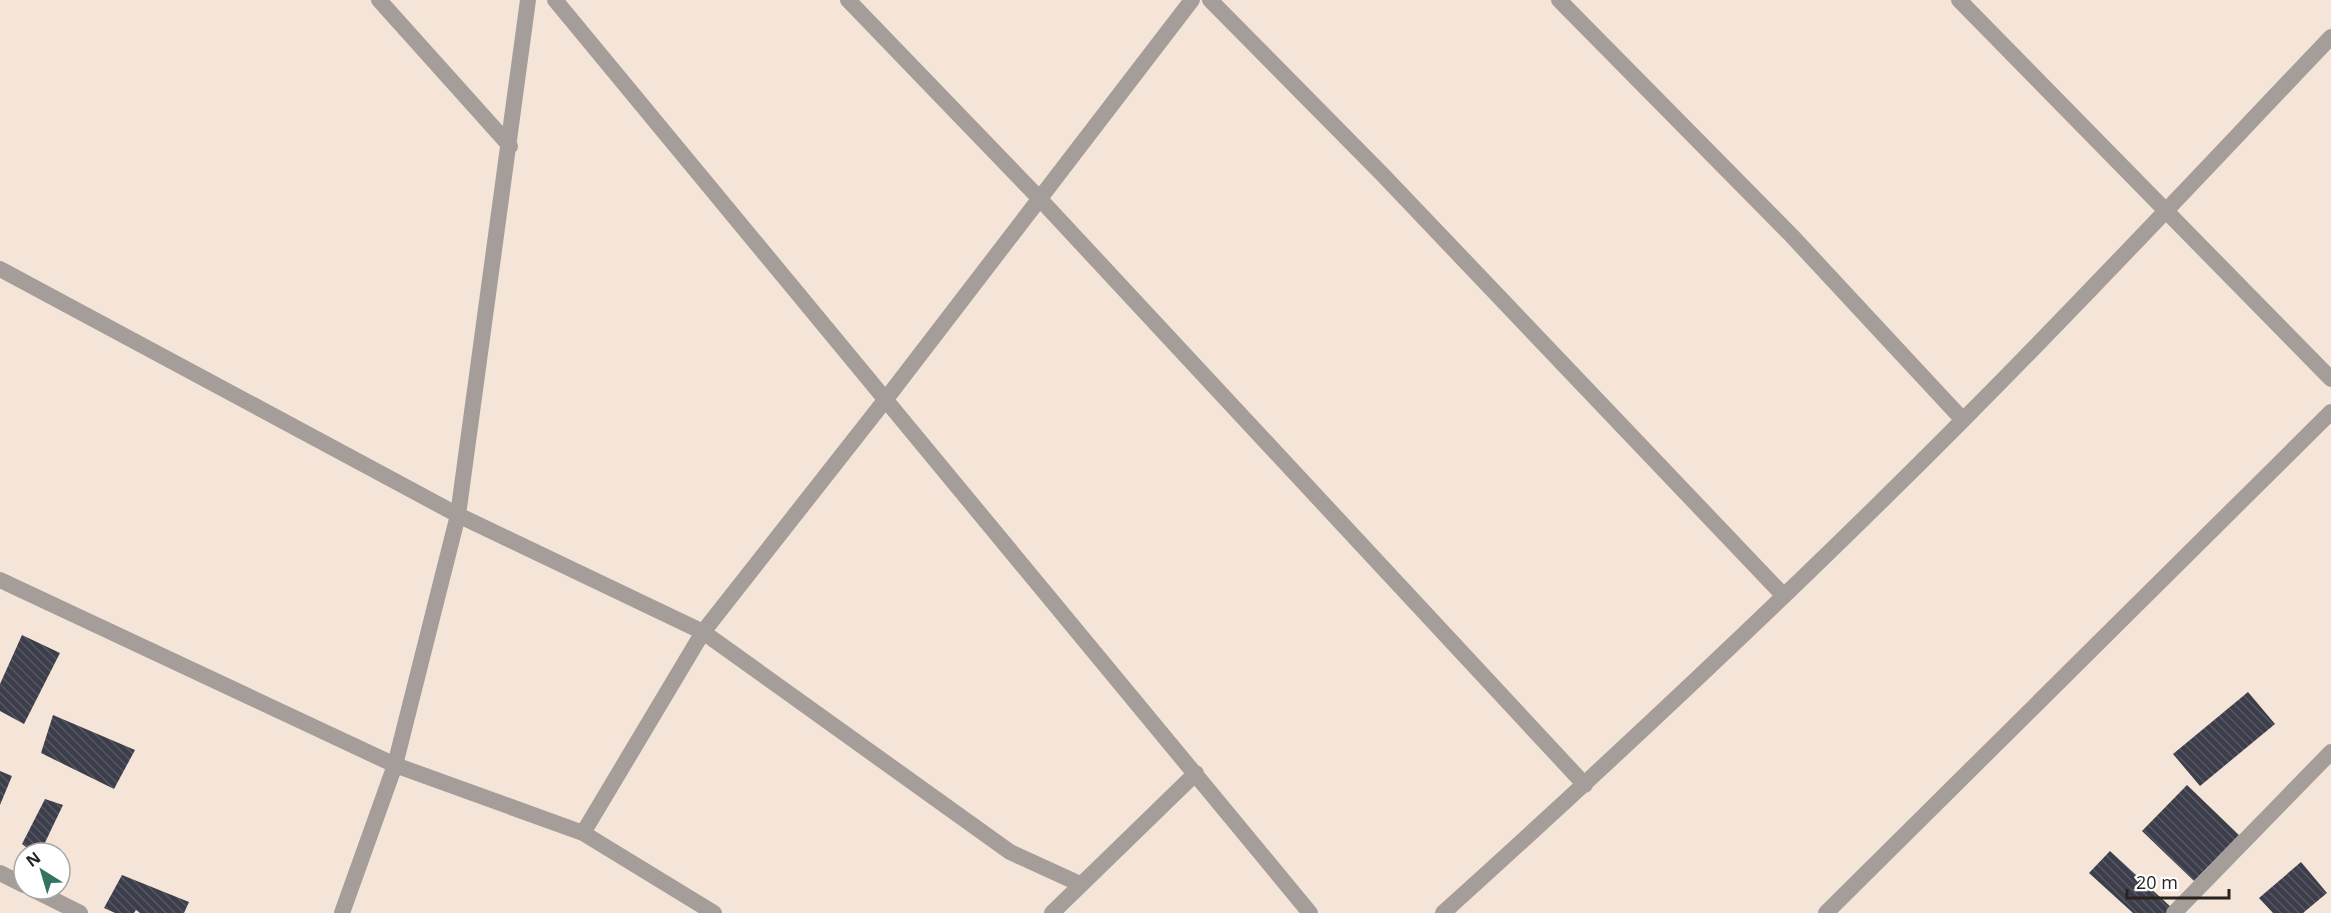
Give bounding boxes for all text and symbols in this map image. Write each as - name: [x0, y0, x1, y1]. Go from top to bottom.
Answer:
- north arrow: [12, 841, 72, 901]
- text: N: [21, 846, 45, 872]
- scale bar: [2127, 862, 2229, 900]
- text: 20 m: [2136, 870, 2178, 894]

